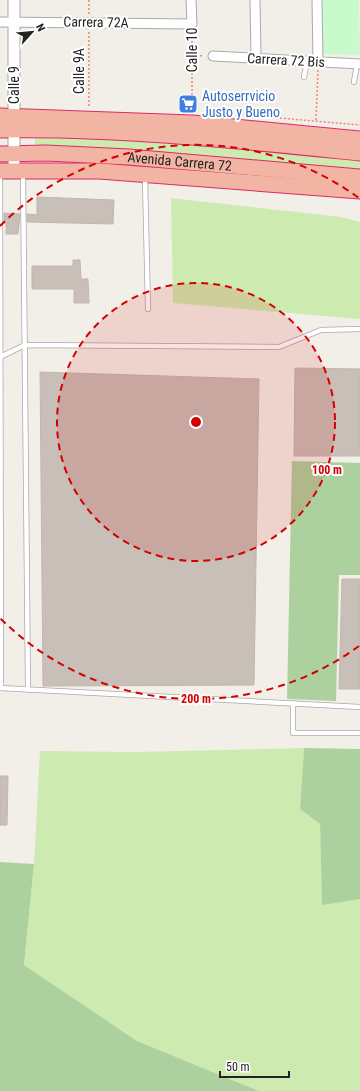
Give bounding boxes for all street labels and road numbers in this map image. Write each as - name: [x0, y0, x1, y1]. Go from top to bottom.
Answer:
- street label: Carrera 72A: [63, 13, 129, 31]
- street label: Calle 10: [184, 28, 200, 72]
- street label: Calle 9A: [71, 48, 87, 94]
- street label: Carrera 72 Bis: [247, 50, 325, 70]
- street label: Calle 9: [6, 66, 22, 104]
- street label: Avenida Carrera 72: [127, 149, 233, 174]

